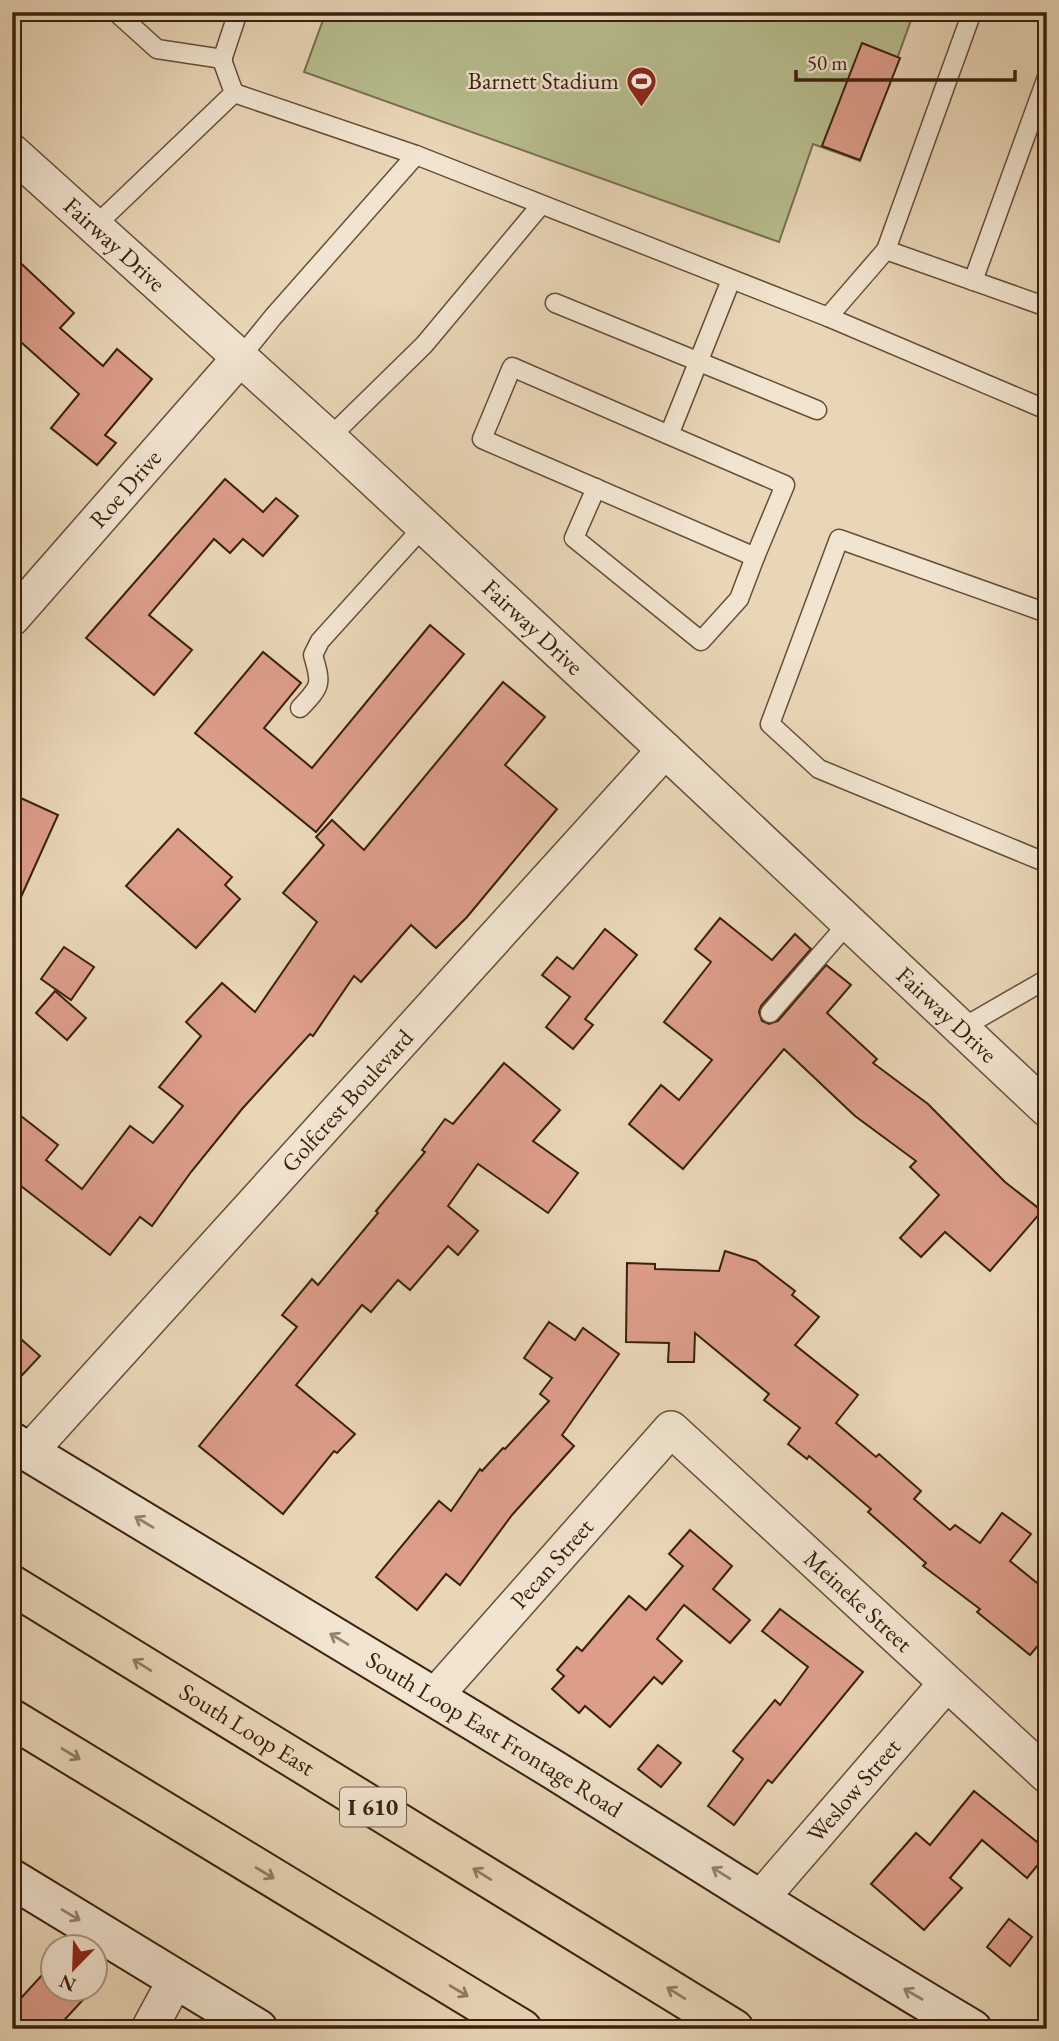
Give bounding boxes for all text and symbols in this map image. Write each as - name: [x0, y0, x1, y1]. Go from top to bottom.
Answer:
- scale bar: [796, 38, 1015, 82]
- text: 50 m: [807, 49, 848, 76]
- sports icon: Barnett Stadium: [625, 64, 659, 108]
- place label: Barnett Stadium: [468, 65, 619, 96]
- street label: Fairway Drive: [57, 190, 172, 298]
- street label: Roe Drive: [82, 443, 168, 534]
- street label: Fairway Drive: [476, 572, 590, 681]
- street label: Fairway Drive: [890, 960, 1004, 1069]
- street label: Golfcrest Boulevard: [274, 1022, 420, 1178]
- street label: Pecan Street: [503, 1511, 600, 1615]
- one-way arrow: [135, 1514, 155, 1528]
- street label: Meineke Street: [798, 1543, 920, 1659]
- one-way arrow: [329, 1632, 349, 1646]
- street label: South Loop East Frontage Road: [361, 1644, 629, 1825]
- one-way arrow: [132, 1658, 152, 1672]
- street label: South Loop East: [174, 1676, 321, 1783]
- street label: Weslow Street: [800, 1731, 907, 1849]
- one-way arrow: [60, 1748, 80, 1762]
- road number: I 610: [340, 1788, 406, 1826]
- one-way arrow: [254, 1866, 274, 1880]
- one-way arrow: [711, 1866, 731, 1880]
- one-way arrow: [472, 1867, 492, 1881]
- one-way arrow: [60, 1908, 80, 1922]
- north arrow: [38, 1932, 108, 2002]
- text: N: [55, 1968, 80, 1998]
- one-way arrow: [449, 1984, 469, 1998]
- one-way arrow: [666, 1986, 686, 2000]
- one-way arrow: [904, 1987, 924, 2001]

